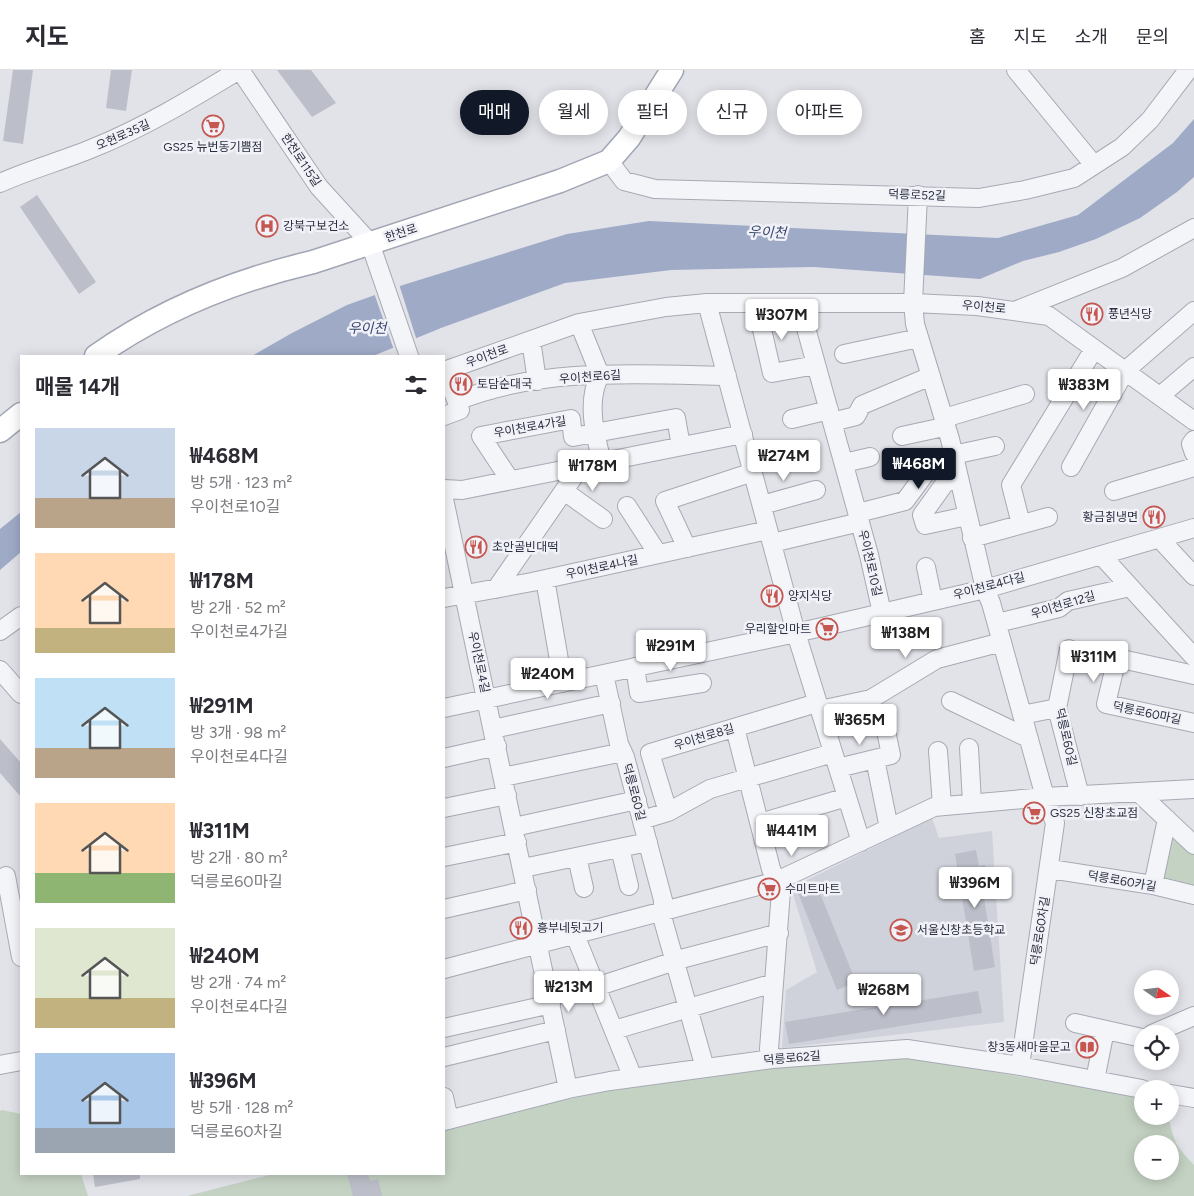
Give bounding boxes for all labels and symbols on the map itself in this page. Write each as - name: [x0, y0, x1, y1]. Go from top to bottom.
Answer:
- supermarket icon: GS25 뉴번동기쁨점: [201, 114, 225, 138]
- street label: 오현로35길: [94, 117, 152, 153]
- street label: 한천로115길: [278, 131, 324, 189]
- place label: GS25 뉴번동기쁨점: [163, 140, 263, 154]
- street label: 덕릉로52길: [888, 187, 946, 203]
- hospital icon: 강북구보건소: [255, 214, 279, 238]
- place label: 강북구보건소: [283, 219, 349, 233]
- street label: 한천로: [383, 221, 419, 245]
- water label: 우이천: [747, 223, 788, 242]
- pin: ₩307M: [747, 298, 817, 341]
- street label: 우이천로: [961, 298, 1007, 316]
- restaurant icon: 풍년식당: [1080, 302, 1104, 326]
- place label: 풍년식당: [1108, 307, 1152, 321]
- water label: 우이천: [348, 320, 387, 337]
- street label: 우이천로: [464, 342, 510, 370]
- street label: 우이천로6길: [559, 368, 621, 386]
- pin: ₩383M: [1049, 368, 1119, 411]
- restaurant icon: 토담순대국: [449, 372, 473, 396]
- place label: 토담순대국: [477, 377, 532, 391]
- street label: 우이천로4가길: [492, 414, 568, 440]
- pin: ₩274M: [749, 440, 819, 482]
- pin: ₩468M: [884, 448, 954, 490]
- pin: ₩178M: [558, 450, 628, 492]
- restaurant icon: 황금칡냉면: [1142, 505, 1166, 529]
- place label: 황금칡냉면: [1083, 510, 1138, 524]
- street label: 우이천로10길: [856, 528, 884, 598]
- restaurant icon: 초안골빈대떡: [464, 535, 488, 559]
- place label: 초안골빈대떡: [492, 540, 558, 554]
- street label: 우이천로4나길: [564, 552, 640, 582]
- street label: 우이천로4다길: [952, 570, 1026, 602]
- restaurant icon: 양지식당: [760, 584, 784, 608]
- place label: 양지식당: [788, 589, 832, 603]
- street label: 우이천로12길: [1029, 589, 1097, 621]
- pin: ₩138M: [871, 616, 941, 659]
- supermarket icon: 우리할인마트: [815, 617, 839, 641]
- place label: 우리할인마트: [745, 622, 811, 636]
- street label: 우이천로4길: [466, 630, 492, 694]
- pin: ₩291M: [636, 630, 706, 672]
- pin: ₩311M: [1059, 640, 1129, 683]
- pin: ₩240M: [513, 658, 583, 700]
- street label: 덕릉로60마길: [1111, 699, 1183, 727]
- pin: ₩365M: [825, 704, 895, 746]
- street label: 덕릉로60길: [1053, 707, 1079, 767]
- street label: 우이천로8길: [672, 721, 736, 753]
- street label: 덕릉로60길: [620, 762, 648, 822]
- supermarket icon: GS25 신창초교점: [1022, 801, 1046, 825]
- place label: GS25 신창초교점: [1050, 806, 1138, 820]
- pin: ₩441M: [757, 814, 827, 857]
- pin: ₩396M: [940, 866, 1010, 909]
- street label: 덕릉로60카길: [1086, 868, 1158, 894]
- supermarket icon: 수미트마트: [757, 877, 781, 901]
- place label: 수미트마트: [785, 882, 840, 896]
- street label: 덕릉로60차길: [1028, 895, 1052, 967]
- restaurant icon: 흥부네뒷고기: [509, 916, 533, 940]
- school or university icon: 서울신창초등학교: [889, 918, 913, 942]
- place label: 흥부네뒷고기: [537, 921, 603, 935]
- place label: 서울신창초등학교: [917, 923, 1005, 937]
- pin: ₩213M: [534, 970, 604, 1013]
- north arrow: [1134, 970, 1179, 1015]
- pin: ₩268M: [849, 974, 919, 1016]
- library icon: 창3동새마을문고: [1075, 1035, 1099, 1059]
- place label: 창3동새마을문고: [987, 1040, 1071, 1054]
- street label: 덕릉로62길: [763, 1049, 821, 1067]

